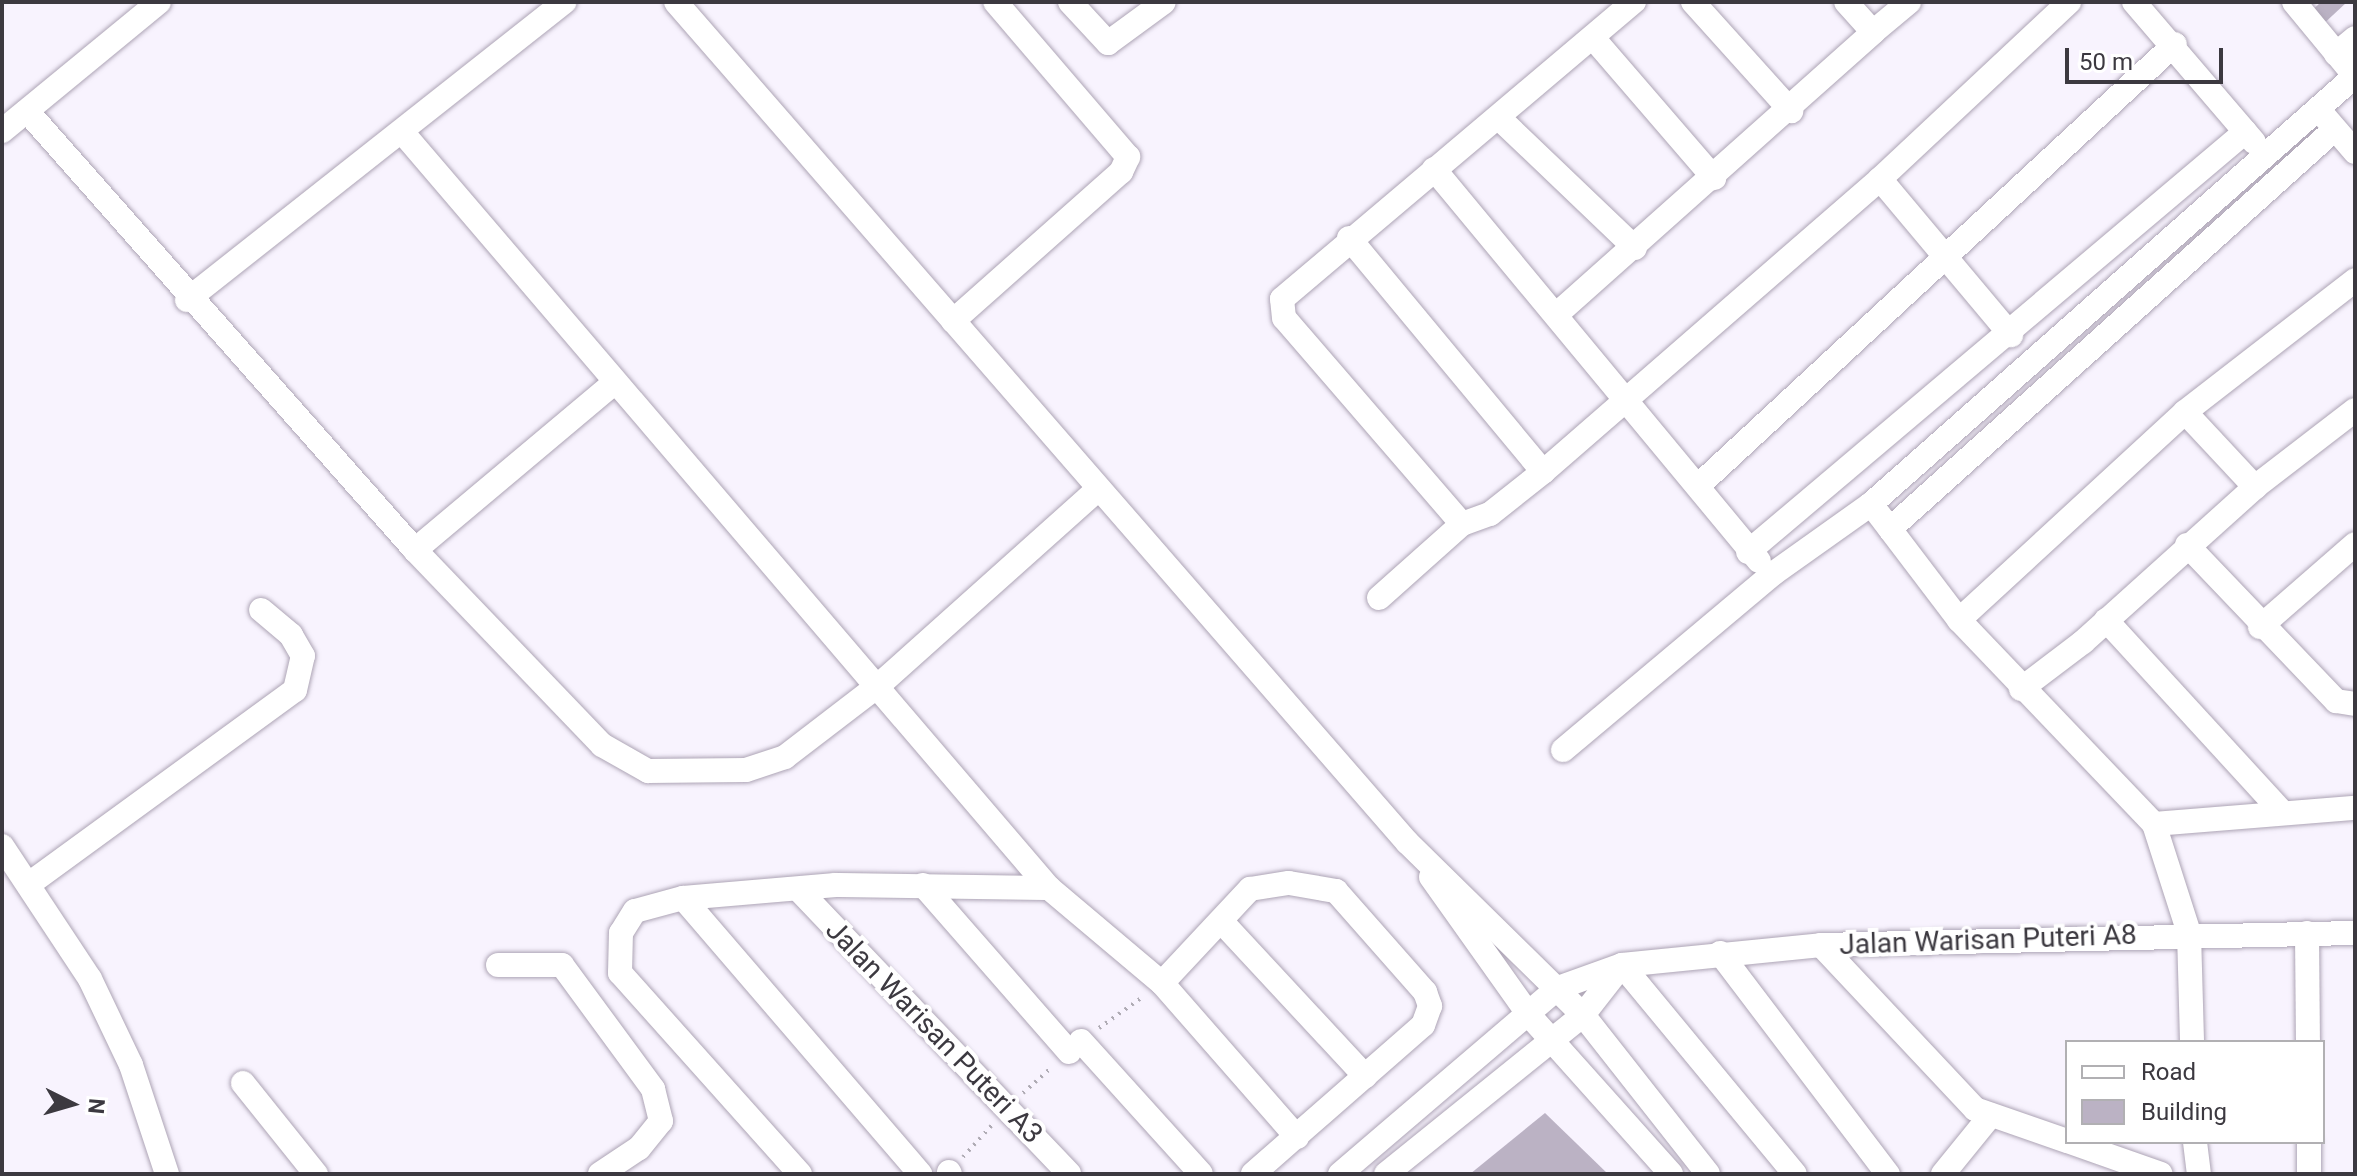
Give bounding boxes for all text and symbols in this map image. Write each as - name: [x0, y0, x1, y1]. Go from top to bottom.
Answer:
- scale bar: [2069, 32, 2227, 82]
- text: 50 m: [2079, 48, 2133, 76]
- street label: Jalan Warisan Puteri A3: [819, 913, 1049, 1151]
- street label: Jalan Warisan Puteri A8: [1839, 918, 2137, 962]
- legend: [2065, 1040, 2325, 1144]
- text: Road: [2141, 1058, 2196, 1086]
- north arrow: [32, 1064, 112, 1144]
- text: N: [83, 1097, 110, 1115]
- text: Building: [2141, 1098, 2227, 1126]

